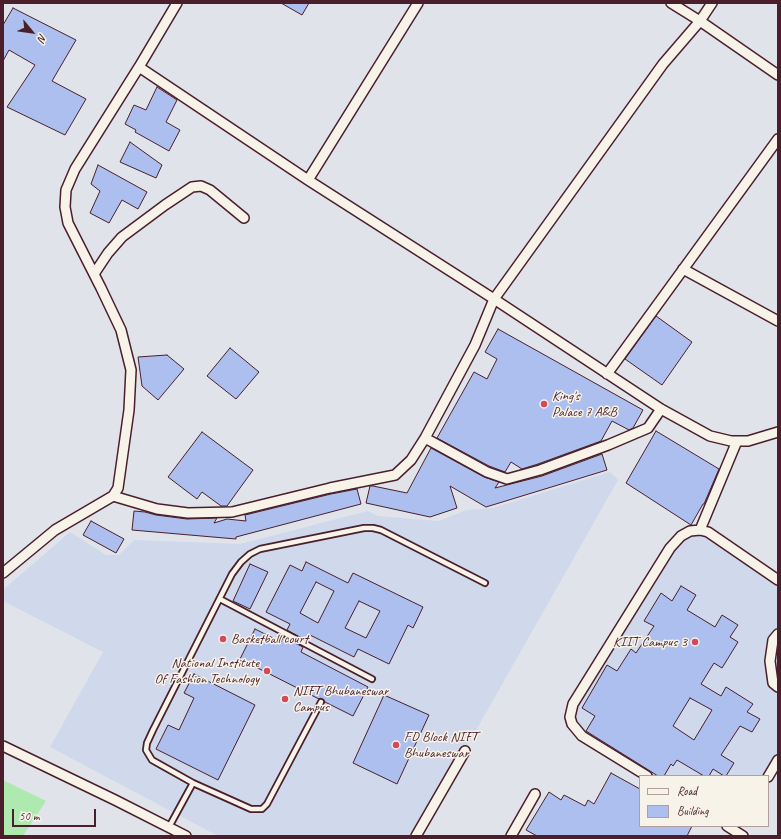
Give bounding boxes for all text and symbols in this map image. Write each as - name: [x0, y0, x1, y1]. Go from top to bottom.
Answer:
- north arrow: [12, 12, 52, 52]
- text: N: [35, 31, 50, 44]
- place label: King's Palace 7 A&B: [552, 388, 617, 420]
- marker: King's Palace 7 A&B: [539, 399, 549, 409]
- place label: Basketball court: [231, 631, 308, 647]
- marker: Basketball court: [218, 634, 228, 644]
- place label: KIIT Campus 3: [613, 634, 687, 650]
- marker: KIIT Campus 3: [690, 637, 700, 647]
- place label: National Institute Of Fashion Technology: [155, 655, 259, 688]
- marker: National Institute Of Fashion Technology: [262, 666, 272, 676]
- place label: NIFT Bhubaneswar Campus: [293, 683, 388, 716]
- marker: NIFT Bhubaneswar Campus: [280, 694, 290, 704]
- place label: FD Block NIFT Bhubaneswar: [404, 729, 478, 762]
- marker: FD Block NIFT Bhubaneswar: [391, 740, 401, 750]
- legend: [639, 775, 769, 827]
- text: Road: [677, 783, 697, 799]
- scale bar: [14, 801, 98, 827]
- text: Building: [677, 803, 709, 819]
- text: 50 m: [19, 808, 39, 824]

